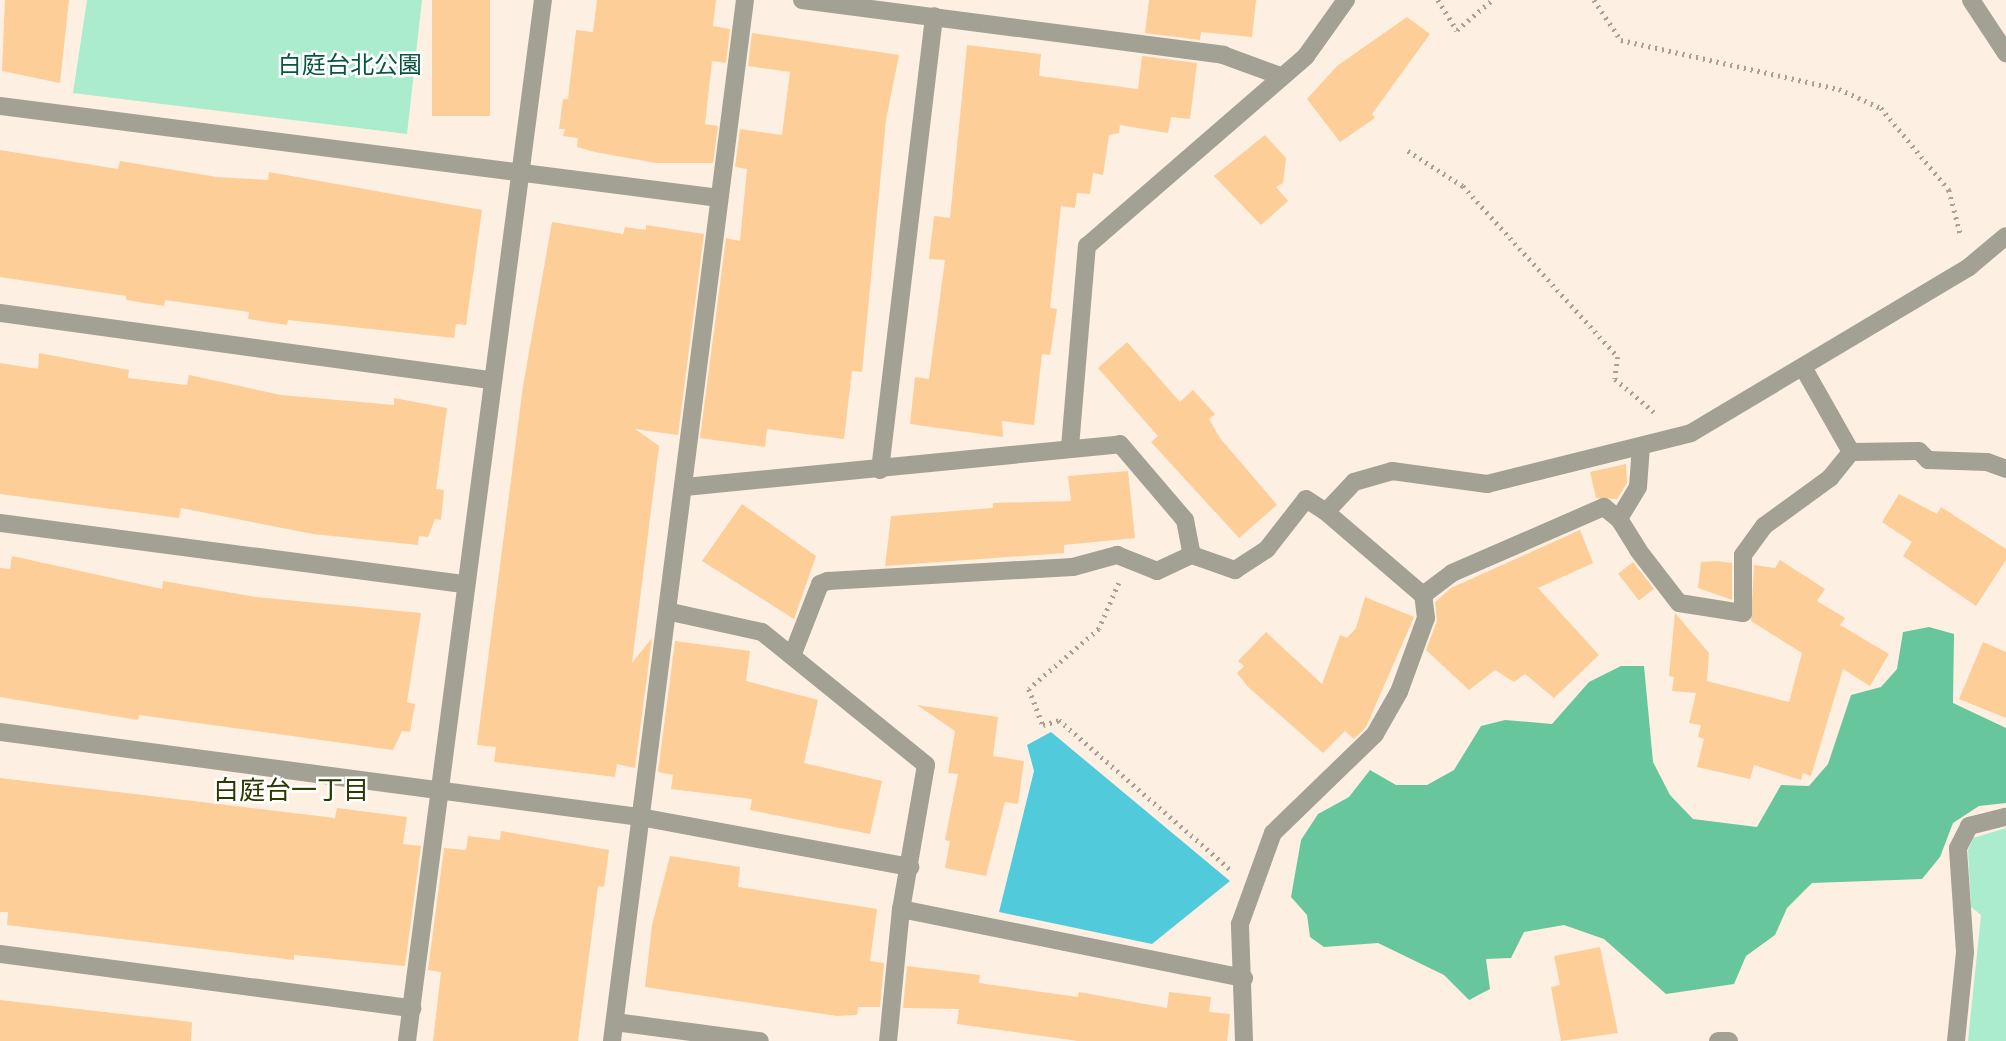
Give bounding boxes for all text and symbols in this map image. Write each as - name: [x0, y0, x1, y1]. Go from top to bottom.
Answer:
- park label: 白庭台北公園: [278, 50, 422, 78]
- district label: 白庭台一丁目: [213, 774, 369, 806]

